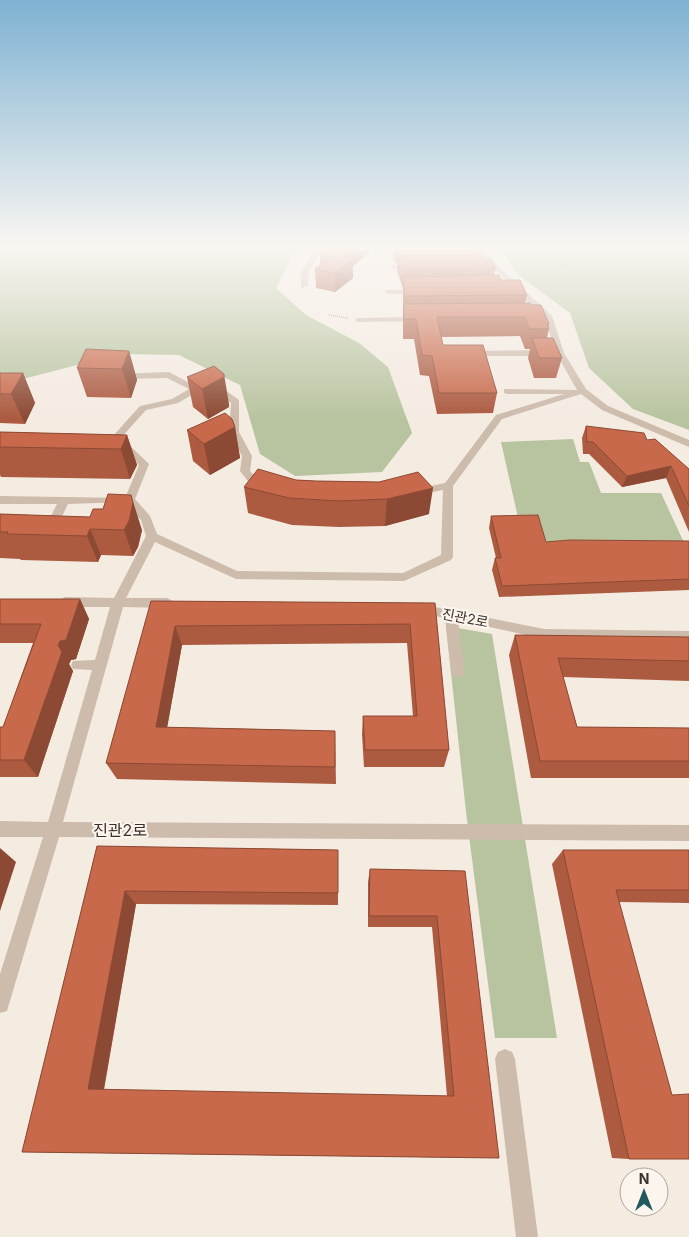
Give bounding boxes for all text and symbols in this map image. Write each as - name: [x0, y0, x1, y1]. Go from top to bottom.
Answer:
- street label: 진관2로: [440, 605, 490, 630]
- street label: 진관2로: [93, 820, 147, 840]
- north arrow: [619, 1167, 669, 1217]
- text: N: [639, 1170, 649, 1187]

